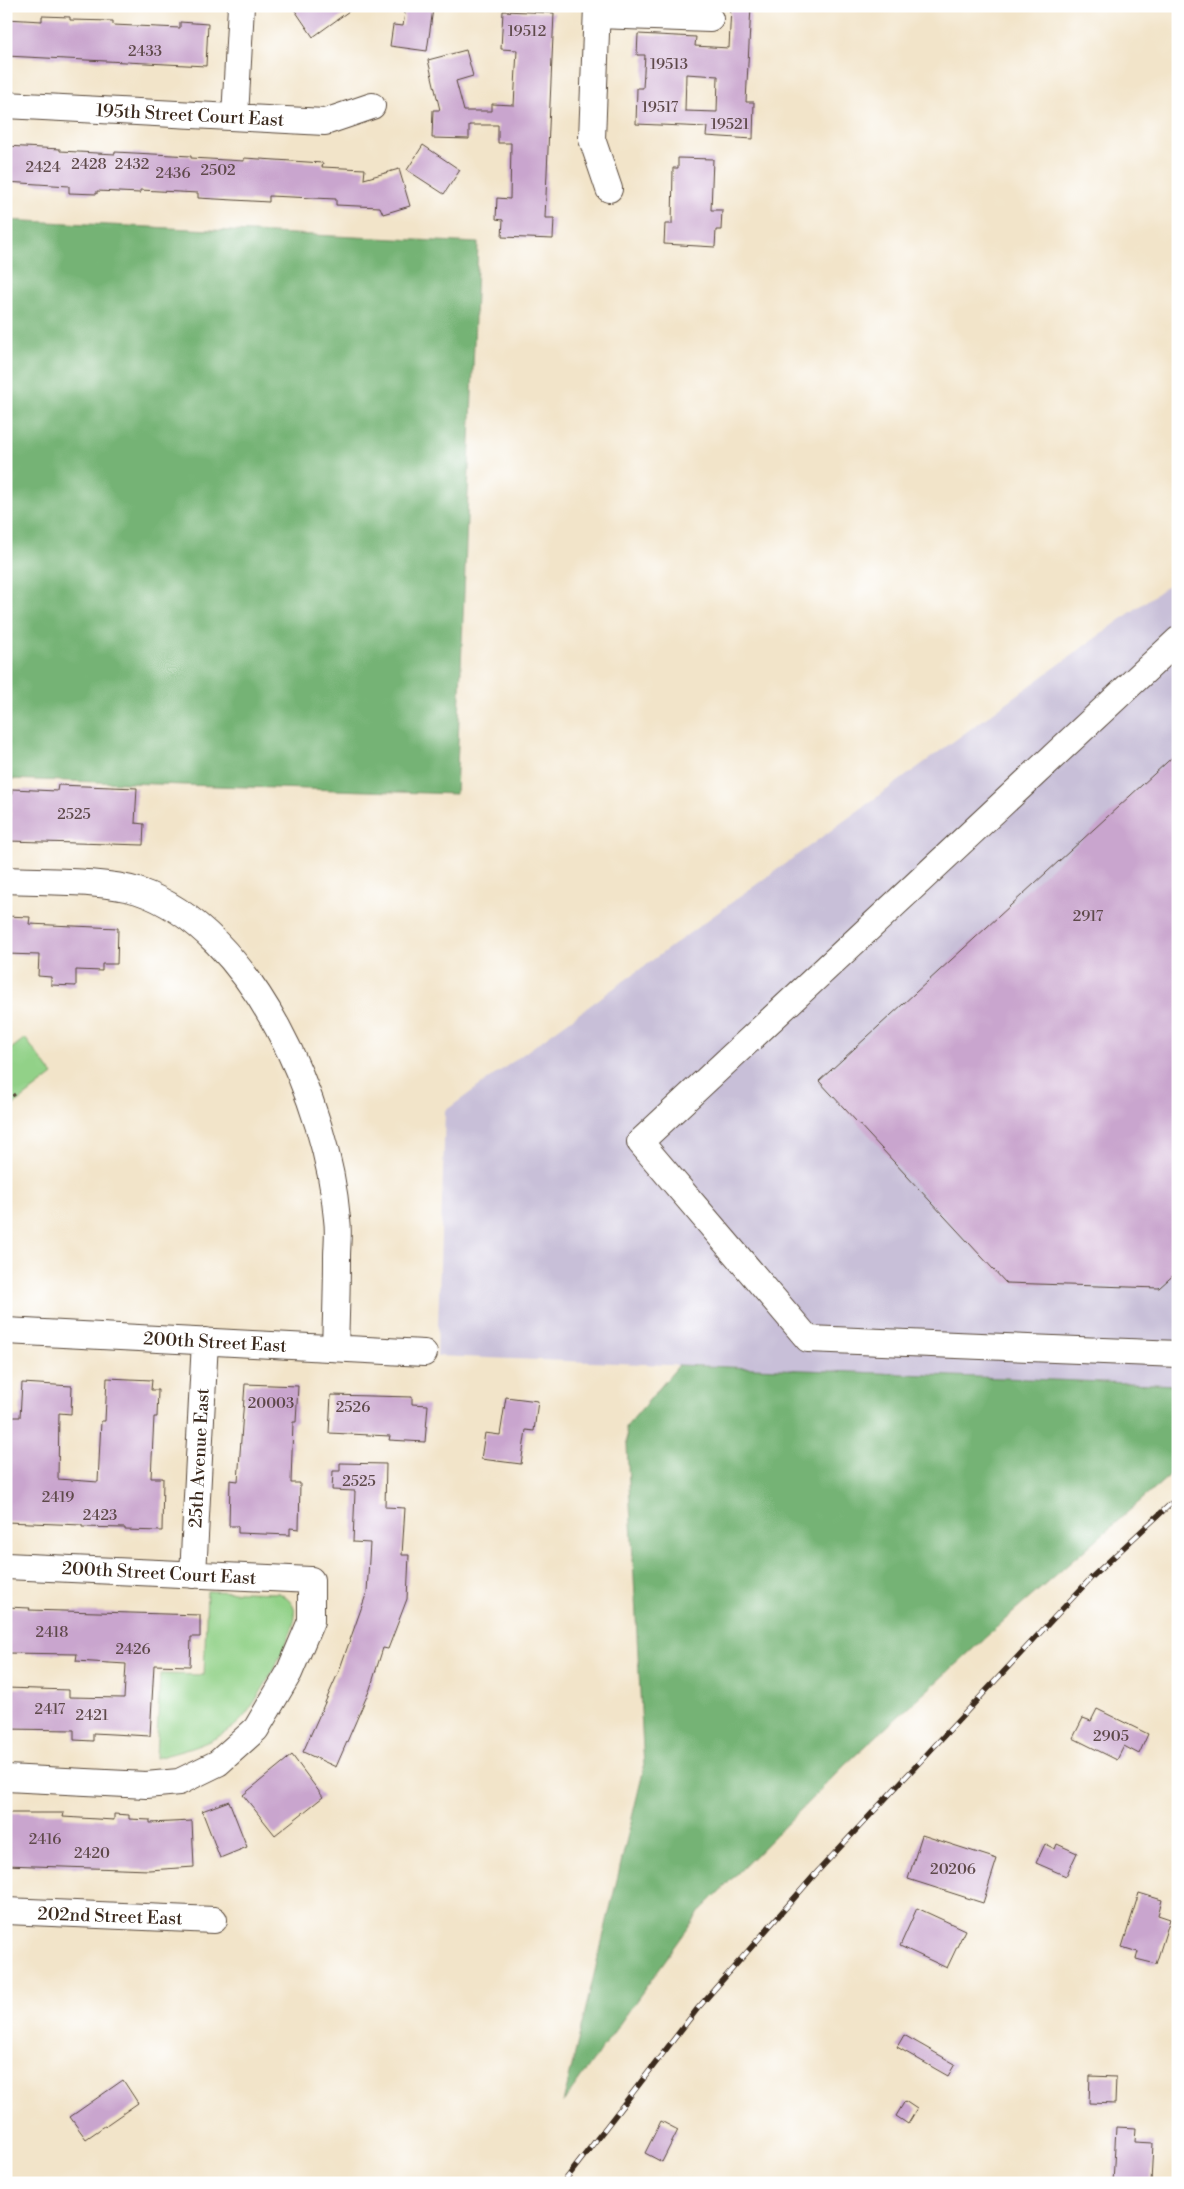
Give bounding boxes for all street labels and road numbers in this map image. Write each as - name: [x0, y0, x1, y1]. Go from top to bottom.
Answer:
- street label: 195th Street Court East: [95, 99, 285, 132]
- street label: 200th Street East: [143, 1327, 288, 1358]
- street label: 25th Avenue East: [184, 1387, 215, 1529]
- street label: 200th Street Court East: [61, 1557, 257, 1590]
- street label: 202nd Street East: [37, 1902, 184, 1931]

